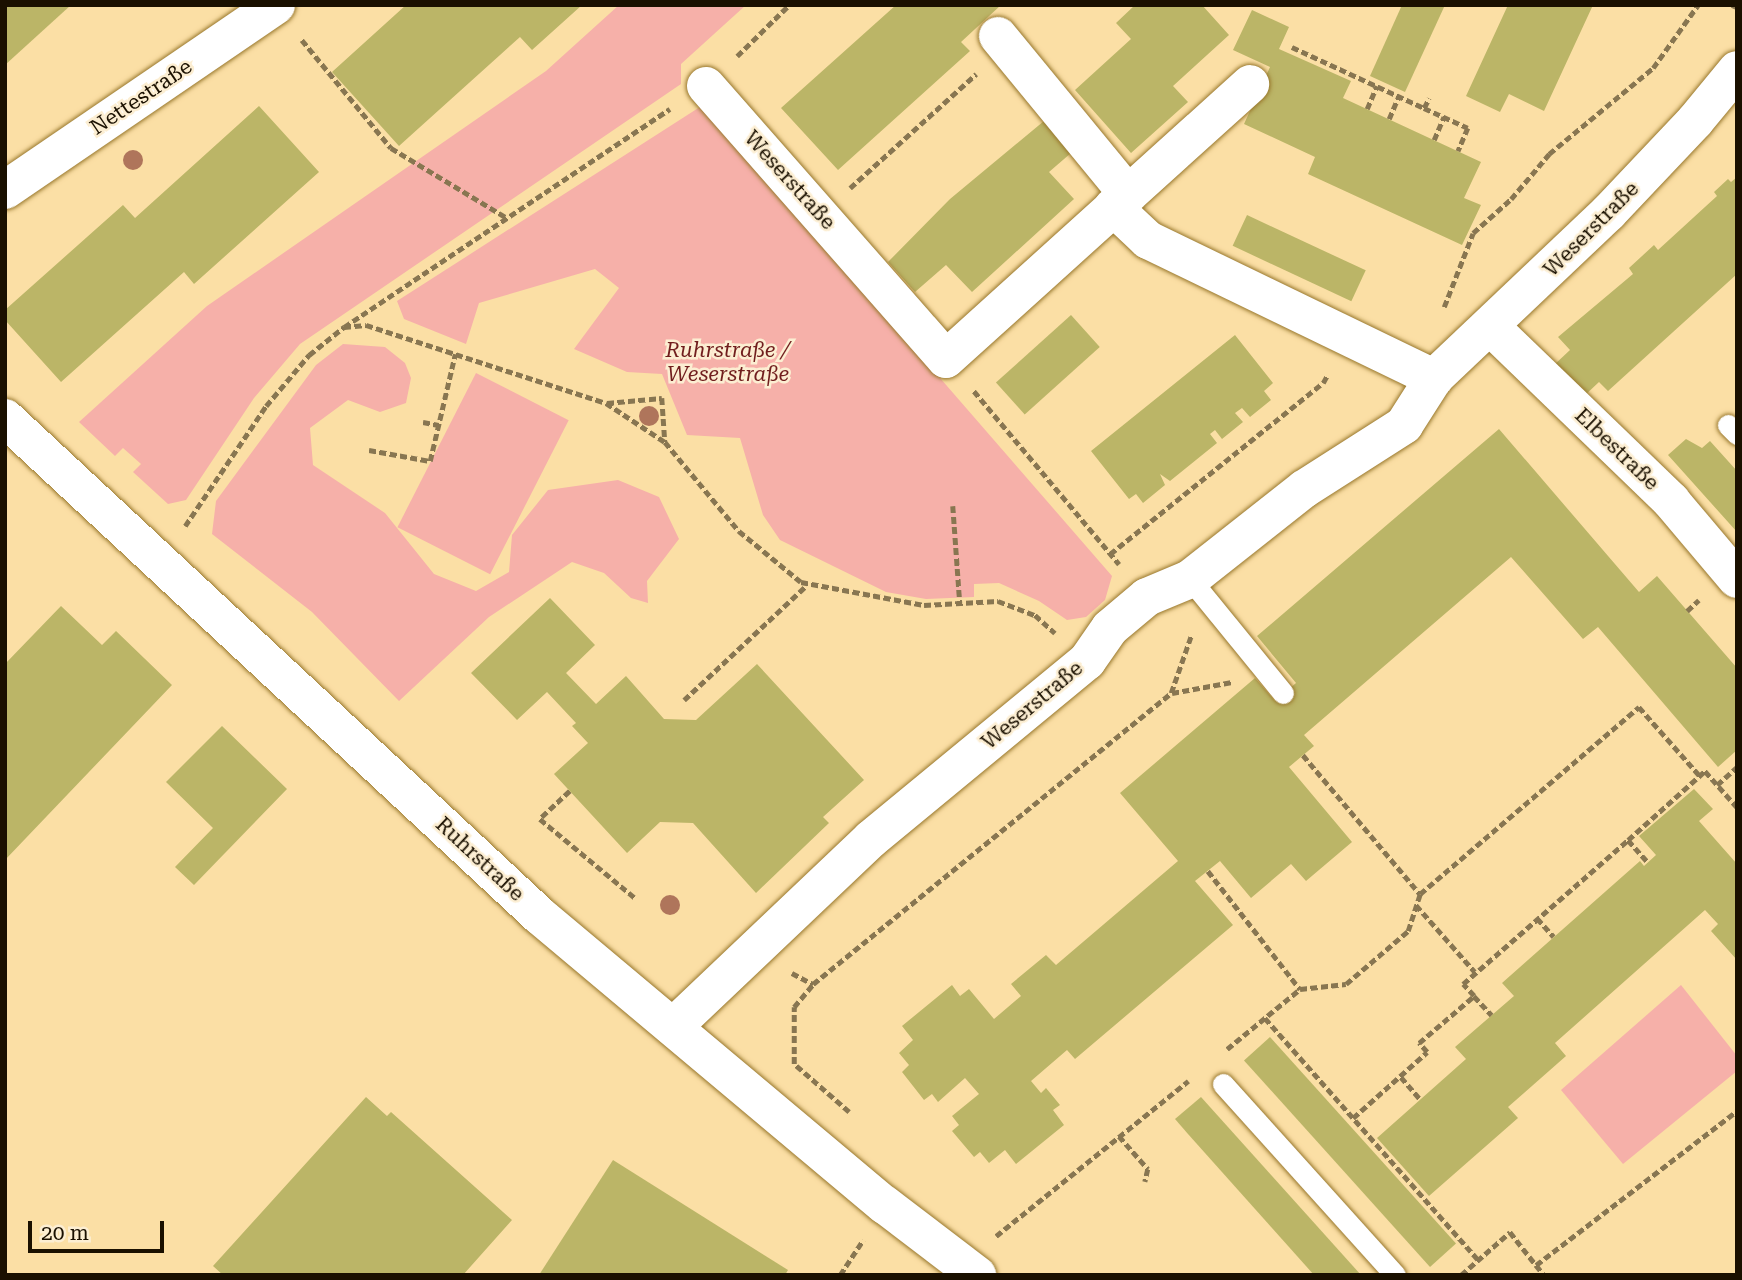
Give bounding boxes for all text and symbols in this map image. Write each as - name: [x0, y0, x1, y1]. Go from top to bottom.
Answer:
- street label: Nettestraße: [85, 54, 197, 140]
- street label: Weserstraße: [739, 125, 841, 235]
- street label: Weserstraße: [1538, 176, 1644, 282]
- park label: Ruhrstraße / Weserstraße: [666, 337, 790, 387]
- street label: Elbestraße: [1570, 403, 1664, 495]
- street label: Weserstraße: [976, 655, 1088, 755]
- street label: Ruhrstraße: [431, 812, 529, 906]
- scale bar: [32, 1206, 168, 1250]
- text: 20 m: [41, 1221, 89, 1245]

